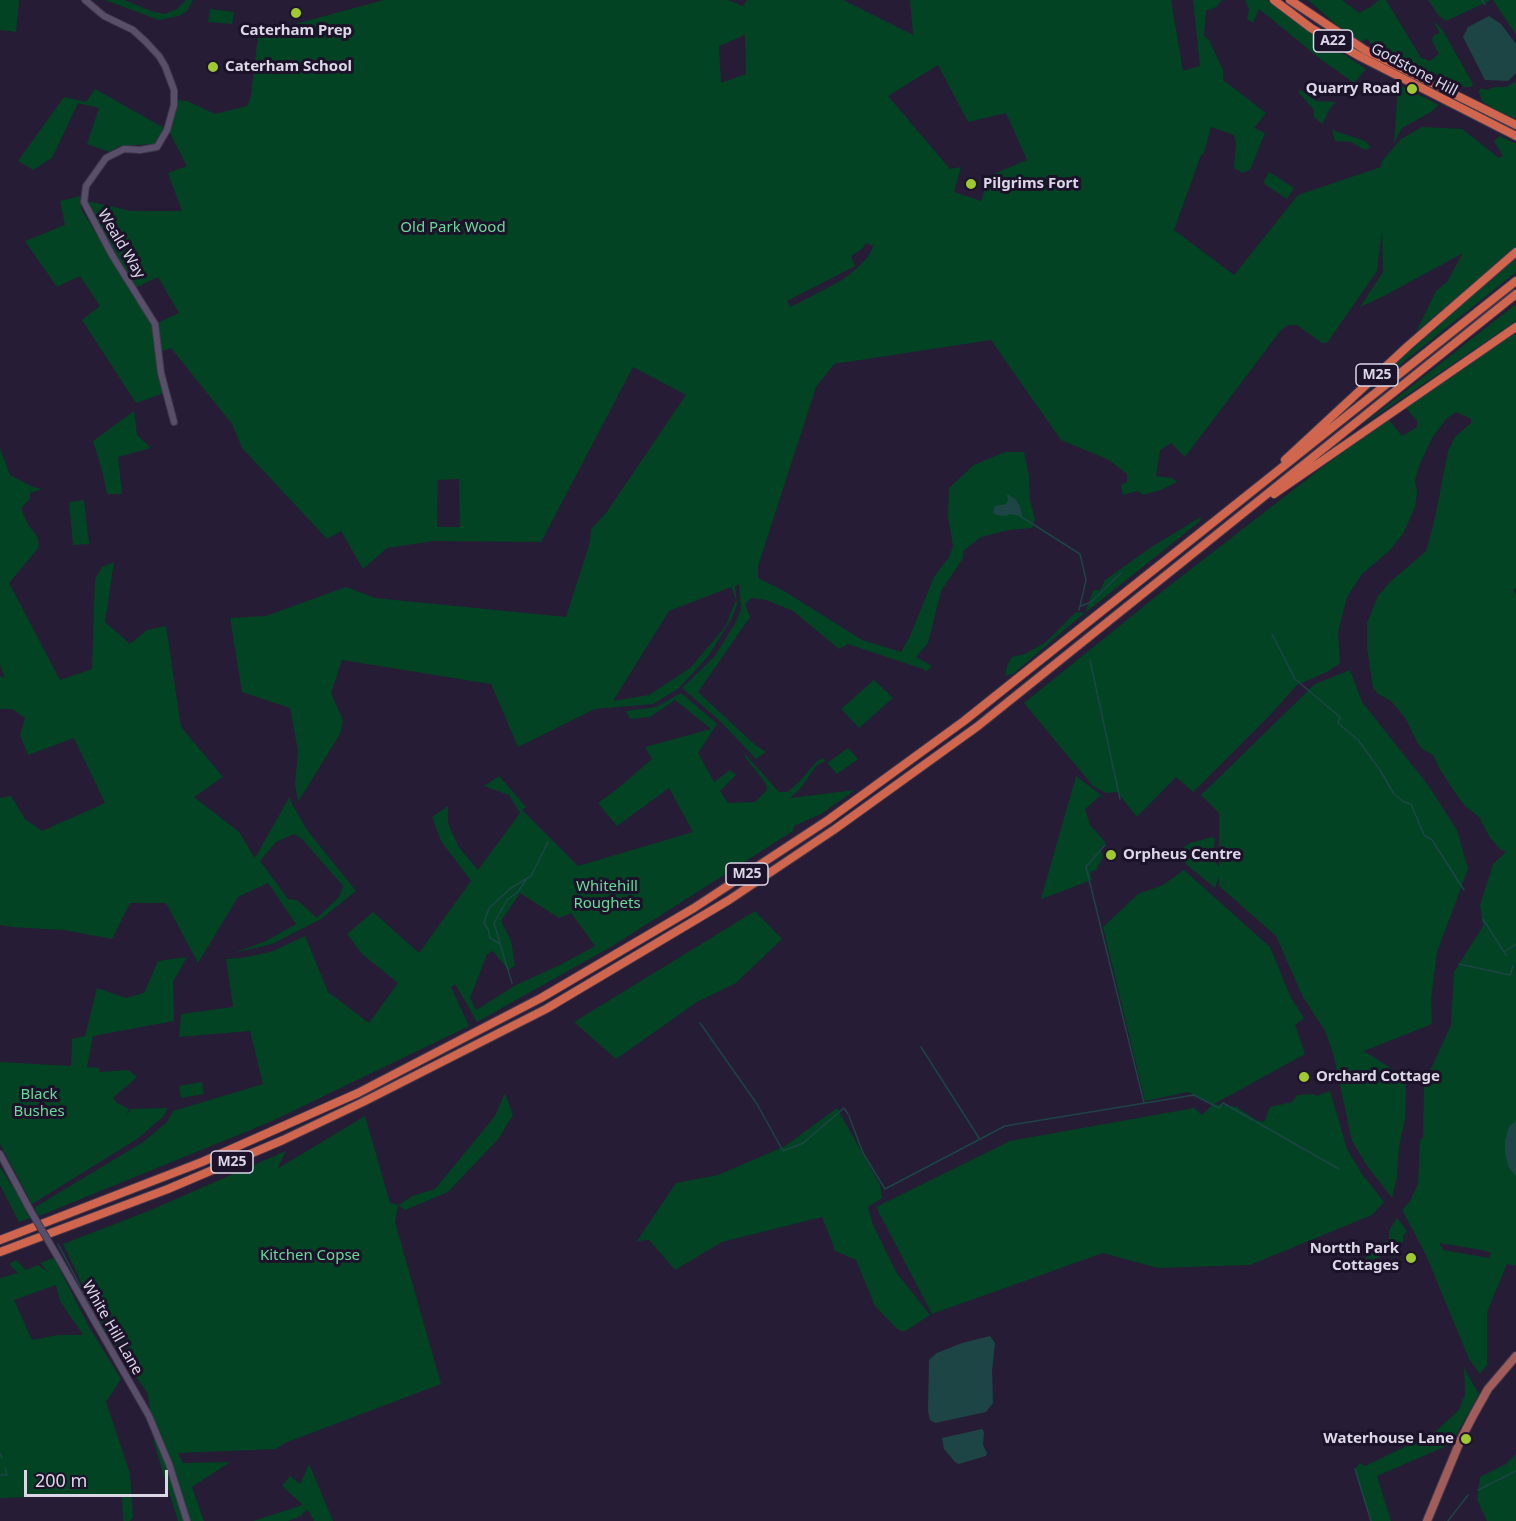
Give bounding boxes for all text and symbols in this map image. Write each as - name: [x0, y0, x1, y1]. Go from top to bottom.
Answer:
- marker: Caterham Prep: [289, 6, 303, 20]
- place label: Caterham Prep: [240, 22, 352, 40]
- road number: A22: [1314, 30, 1352, 52]
- street label: Godstone Hill: [1368, 40, 1460, 100]
- place label: Caterham School: [225, 58, 352, 76]
- marker: Caterham School: [206, 60, 220, 74]
- place label: Quarry Road: [1306, 80, 1400, 98]
- marker: Quarry Road: [1405, 82, 1419, 96]
- place label: Pilgrims Fort: [983, 175, 1079, 193]
- marker: Pilgrims Fort: [964, 177, 978, 191]
- street label: Weald Way: [93, 206, 149, 282]
- park label: Old Park Wood: [400, 219, 506, 237]
- road number: M25: [1356, 364, 1398, 386]
- place label: Orpheus Centre: [1123, 846, 1241, 864]
- marker: Orpheus Centre: [1104, 848, 1118, 862]
- road number: M25: [726, 863, 768, 885]
- park label: Whitehill Roughets: [573, 878, 641, 913]
- place label: Orchard Cottage: [1316, 1068, 1440, 1086]
- marker: Orchard Cottage: [1297, 1070, 1311, 1084]
- park label: Black Bushes: [13, 1086, 65, 1121]
- road number: M25: [211, 1151, 253, 1173]
- place label: Nortth Park Cottages: [1310, 1240, 1399, 1275]
- park label: Kitchen Copse: [260, 1247, 360, 1265]
- marker: Nortth Park Cottages: [1404, 1251, 1418, 1265]
- street label: White Hill Lane: [78, 1278, 146, 1378]
- place label: Waterhouse Lane: [1323, 1430, 1454, 1448]
- marker: Waterhouse Lane: [1459, 1432, 1473, 1446]
- scale bar: [27, 1458, 171, 1496]
- text: 200 m: [35, 1468, 87, 1492]

